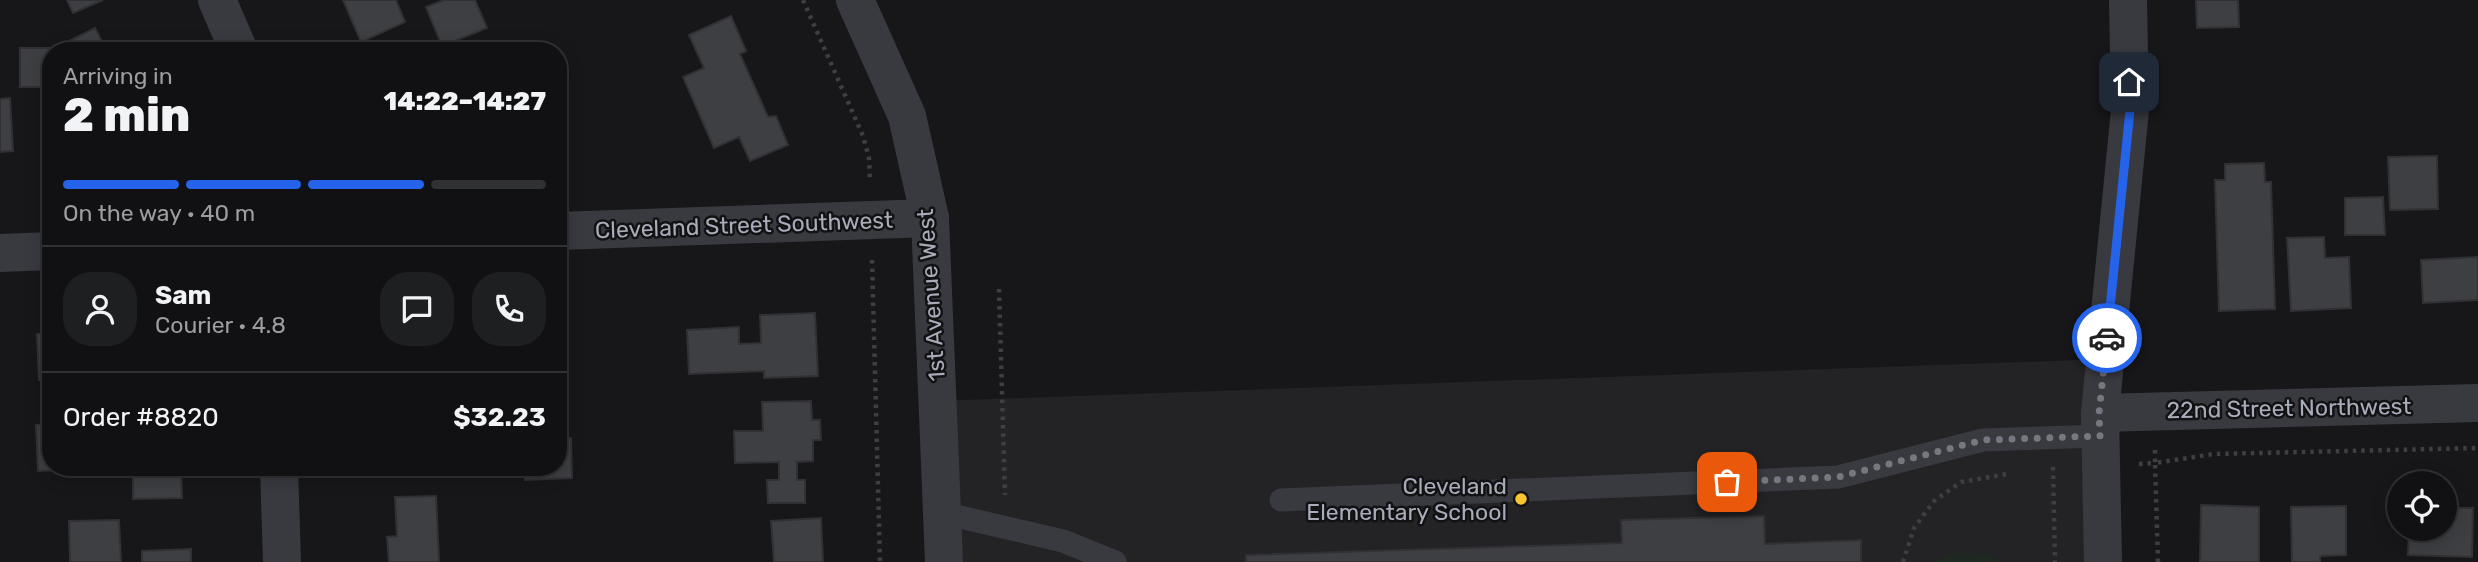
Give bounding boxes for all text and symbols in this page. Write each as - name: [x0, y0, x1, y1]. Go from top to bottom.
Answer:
- pin: [2099, 52, 2159, 112]
- text: Arriving in: [63, 62, 173, 90]
- icon: home: [2110, 63, 2148, 101]
- text: 14:22–14:27: [383, 86, 546, 117]
- text: 2 min: [63, 88, 190, 143]
- text: On the way · 40 m: [63, 199, 255, 227]
- street label: Cleveland Street Southwest: [595, 206, 893, 244]
- street label: 1st Avenue West: [911, 208, 951, 382]
- button: person: [63, 272, 137, 346]
- button: chat: [380, 272, 454, 346]
- button: phone: [472, 272, 546, 346]
- text: Sam: [155, 280, 211, 311]
- courier: [2072, 303, 2142, 373]
- text: Courier · 4.8: [155, 311, 286, 339]
- icon: car: [2088, 319, 2126, 357]
- street label: 22nd Street Northwest: [2166, 392, 2412, 424]
- text: Order #8820: [63, 402, 219, 433]
- text: $32.23: [453, 402, 546, 433]
- pin: [1697, 452, 1757, 512]
- icon: bag: [1708, 463, 1746, 501]
- map controls: [2387, 471, 2457, 541]
- button: locate: [2387, 471, 2457, 541]
- place label: Cleveland Elementary School: [1306, 472, 1507, 526]
- marker: Cleveland Elementary School: [1513, 491, 1529, 507]

